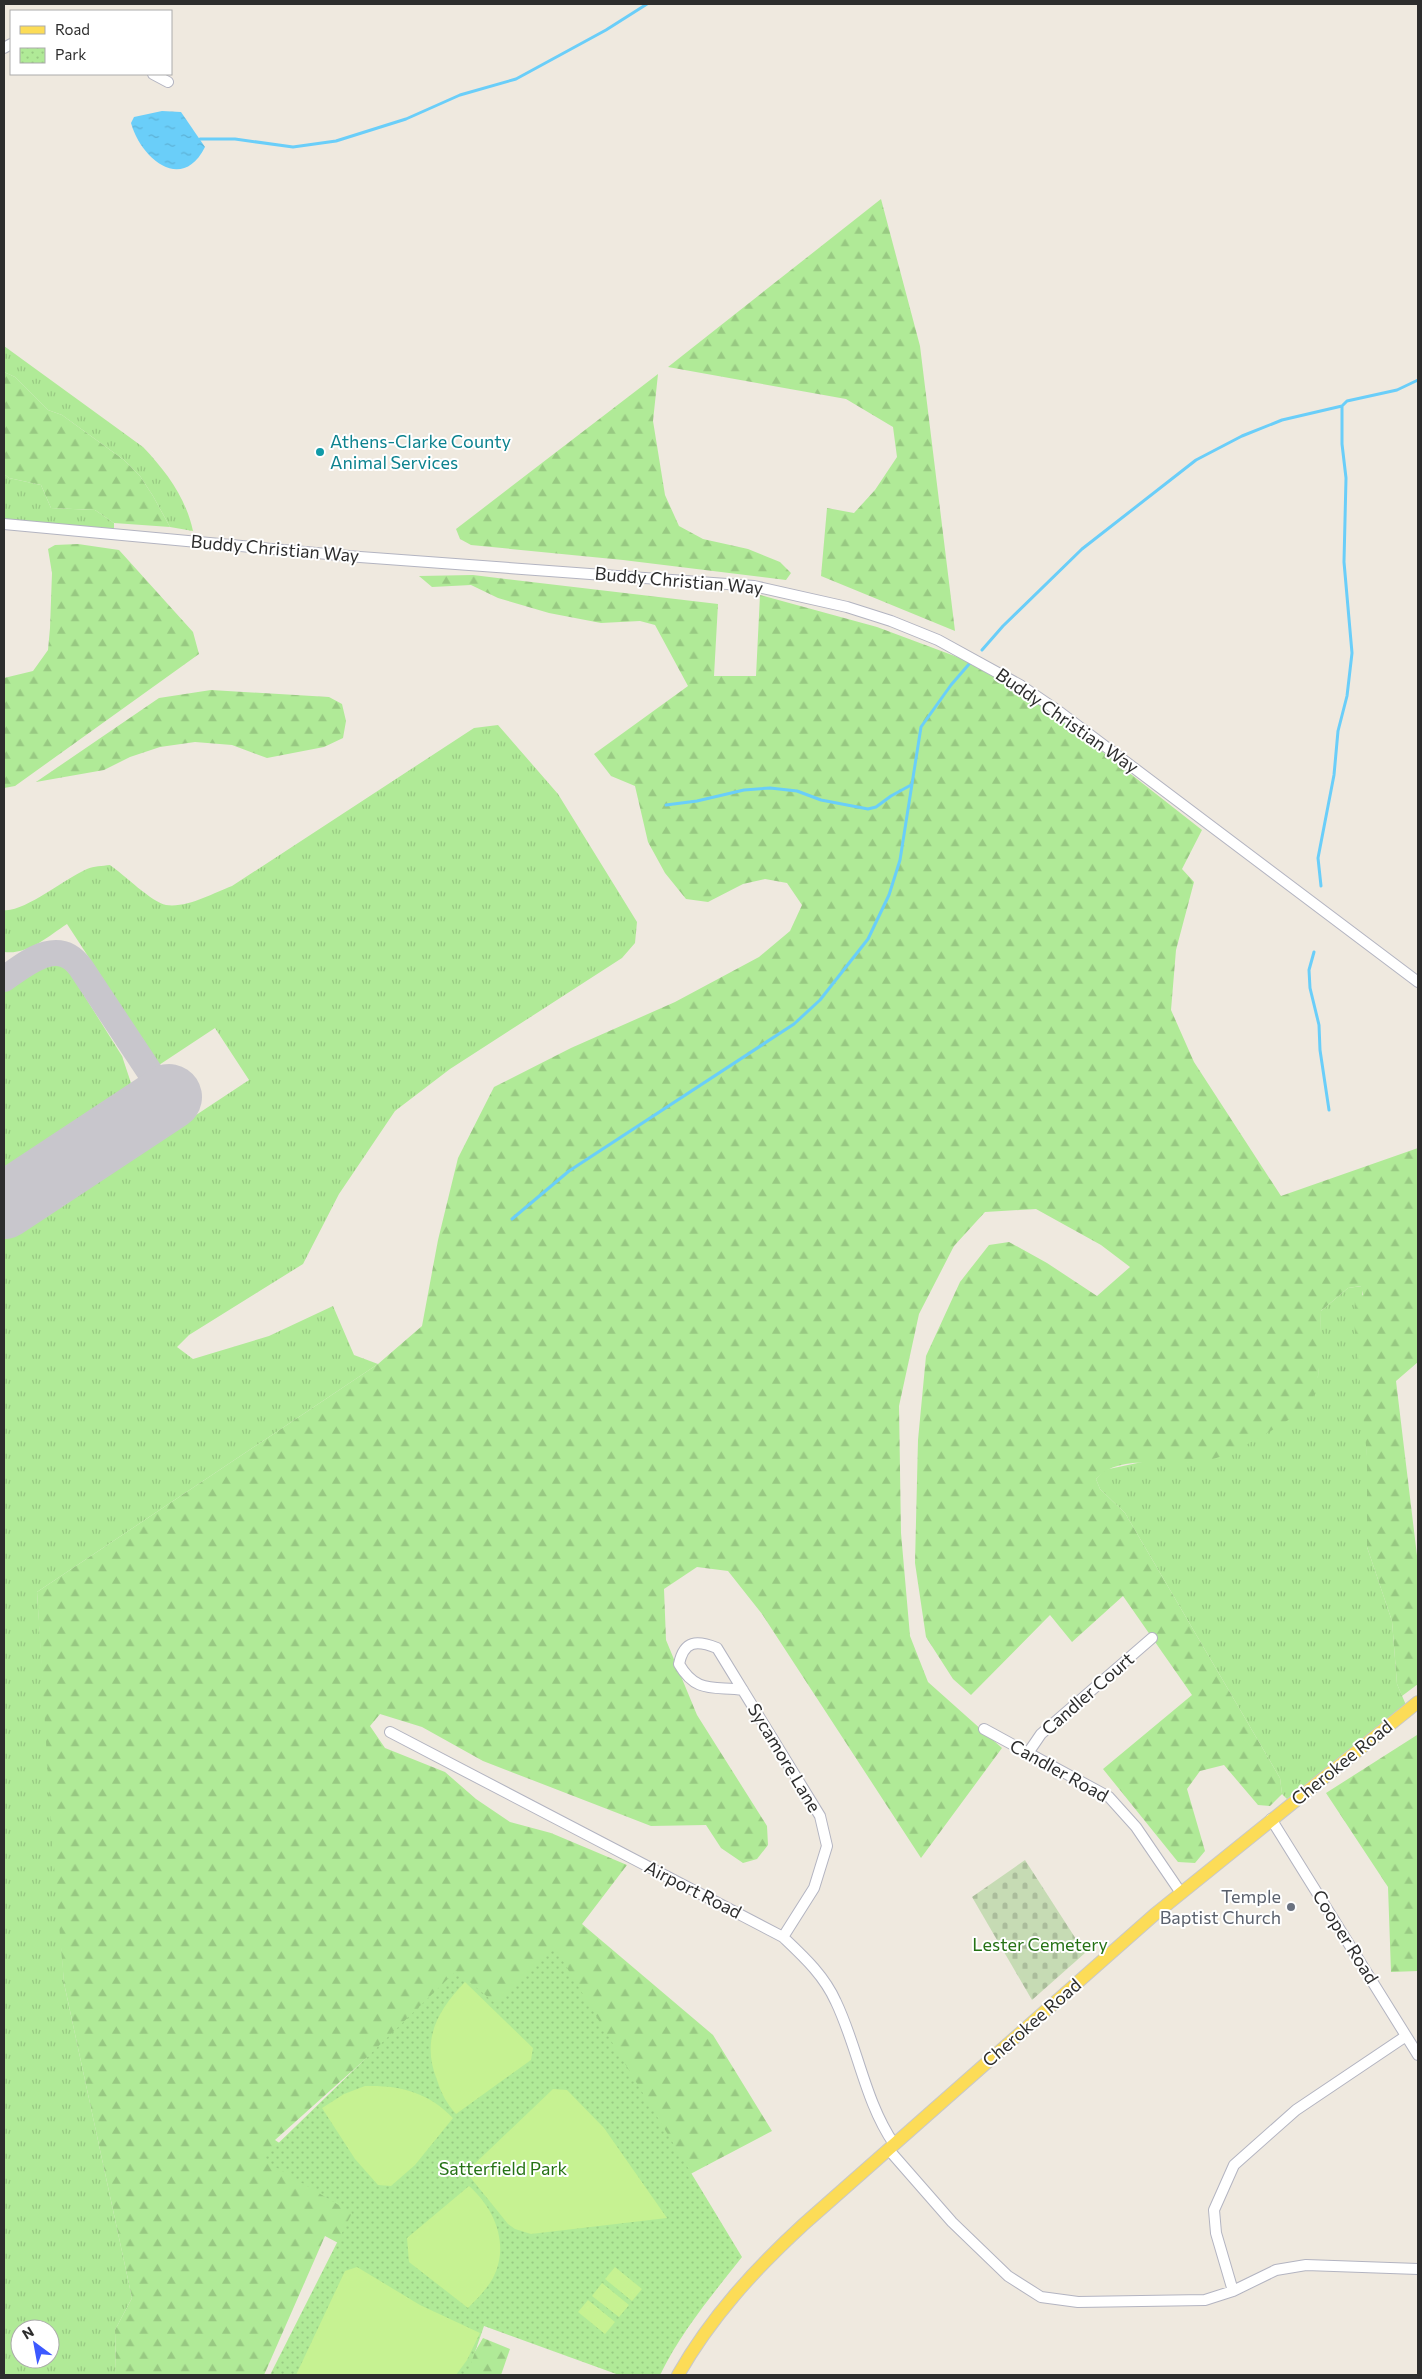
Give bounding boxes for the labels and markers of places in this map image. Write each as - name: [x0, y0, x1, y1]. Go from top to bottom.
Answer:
- place label: Athens-Clarke County Animal Services: [330, 430, 511, 473]
- marker: Athens-Clarke County Animal Services: [314, 446, 326, 458]
- place label: Temple Baptist Church: [1160, 1885, 1281, 1928]
- marker: Temple Baptist Church: [1285, 1901, 1297, 1913]

